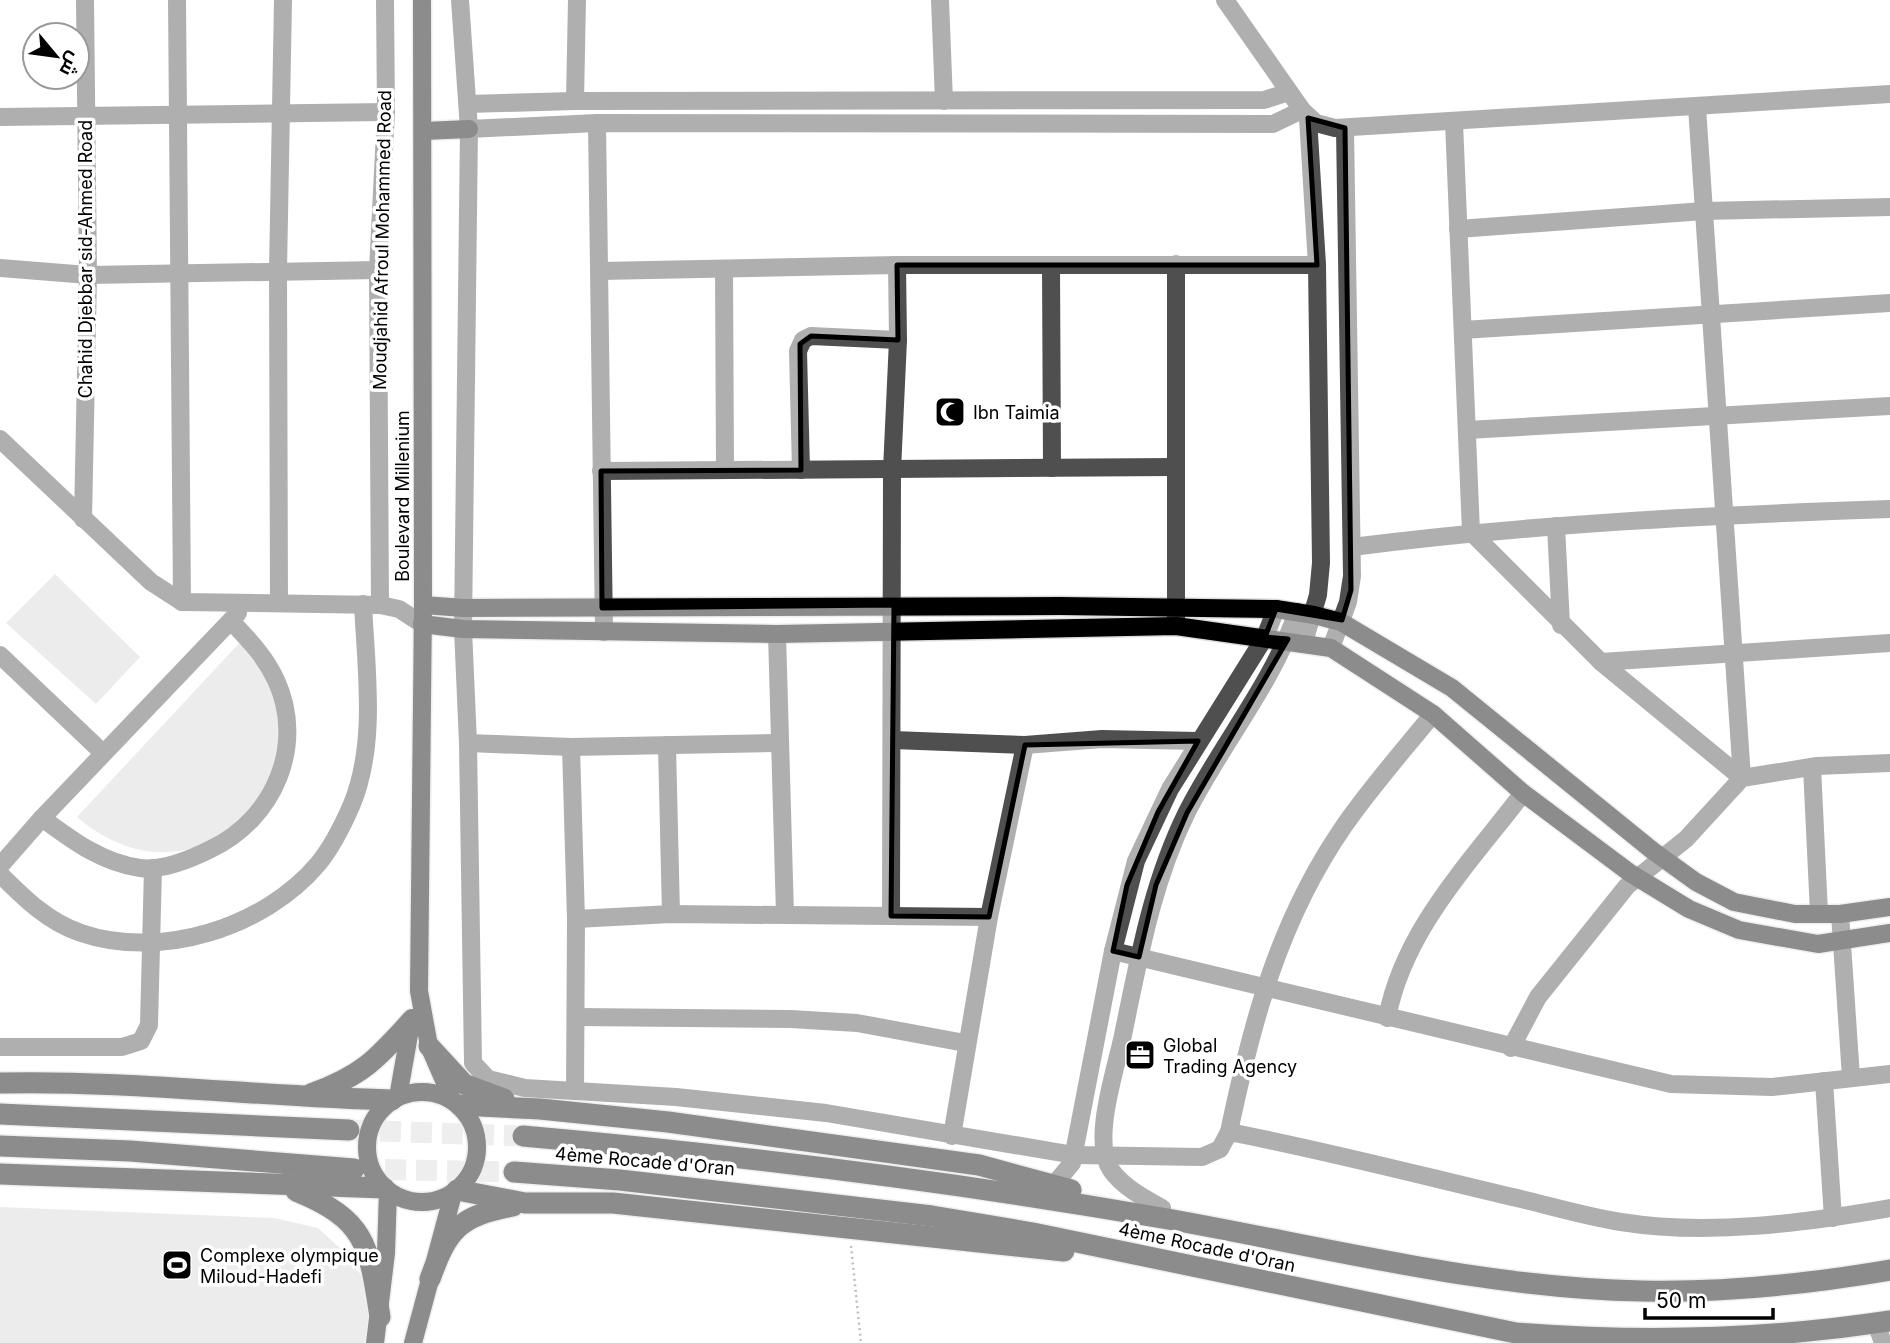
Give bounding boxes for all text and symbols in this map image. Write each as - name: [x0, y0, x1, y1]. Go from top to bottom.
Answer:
- north arrow: [21, 21, 91, 91]
- text: ش: [54, 48, 86, 80]
- street label: Moudjahid Afroul Mohammed Road: [369, 90, 395, 390]
- street label: Chahid Djebbar sid-Ahmed Road: [75, 120, 96, 398]
- mosque icon: Ibn Taimia: [933, 395, 967, 429]
- place label: Ibn Taimia: [973, 402, 1060, 423]
- street label: Boulevard Millenium: [392, 410, 413, 582]
- place label: Global Trading Agency: [1163, 1035, 1297, 1077]
- office icon: Global Trading Agency: [1123, 1038, 1157, 1072]
- street label: 4ème Rocade d'Oran: [554, 1143, 736, 1179]
- street label: 4ème Rocade d'Oran: [1117, 1218, 1297, 1276]
- place label: Complexe olympique Miloud-Hadefi: [200, 1245, 379, 1287]
- sports icon: Complexe olympique Miloud-Hadefi: [160, 1248, 194, 1282]
- scale bar: [1645, 1276, 1773, 1320]
- text: 50 m: [1656, 1288, 1706, 1313]

